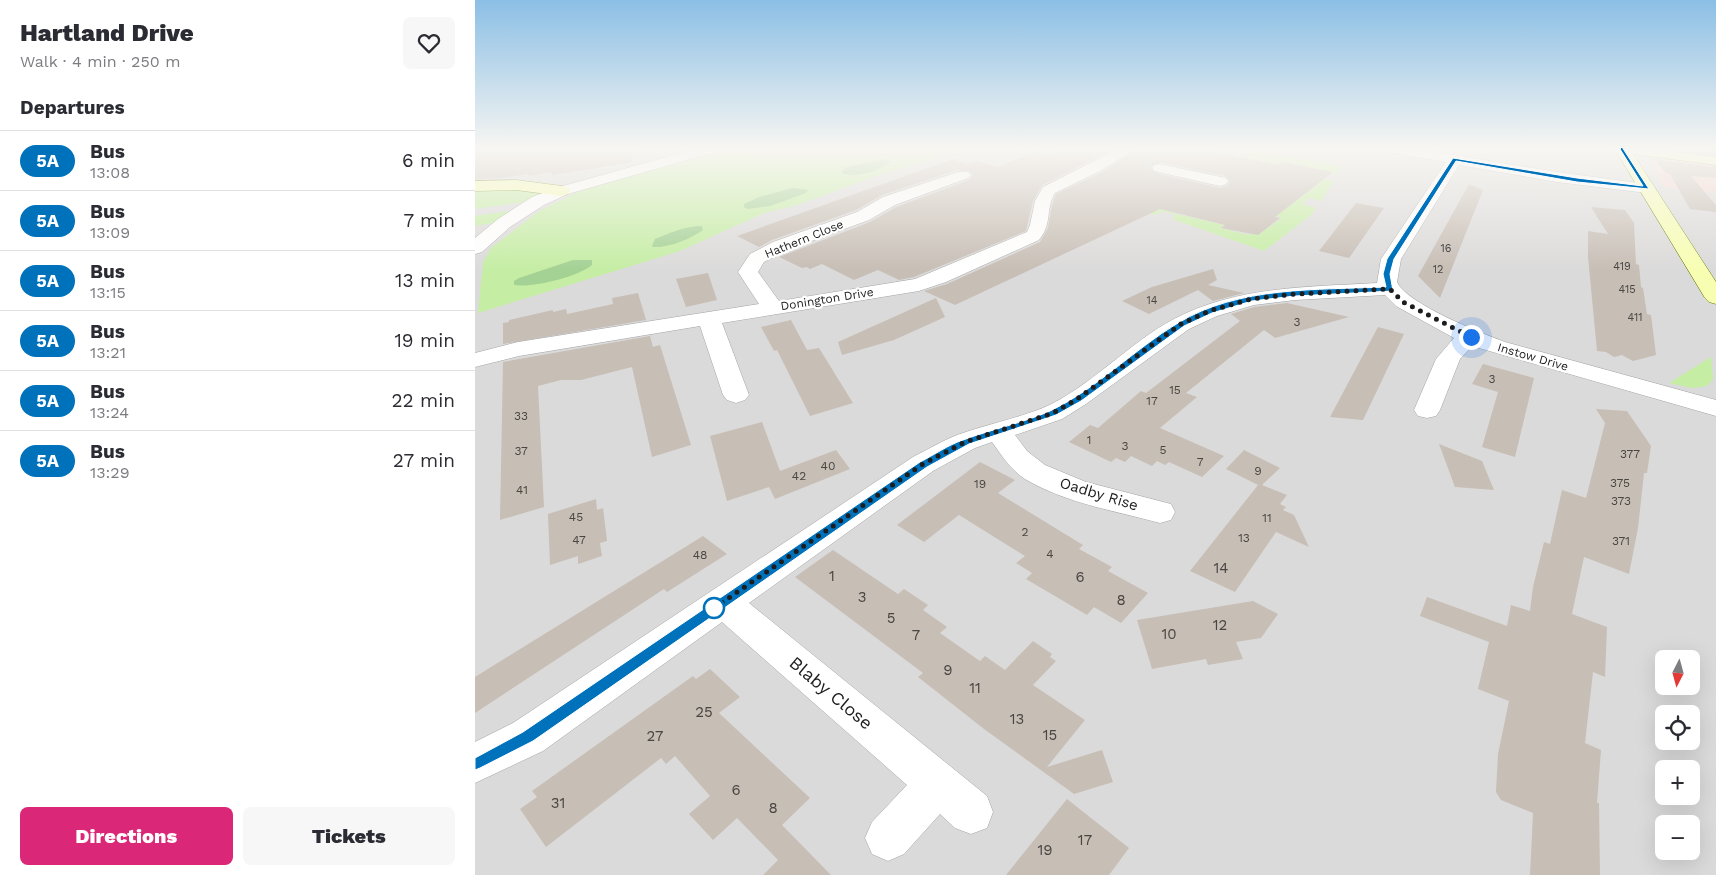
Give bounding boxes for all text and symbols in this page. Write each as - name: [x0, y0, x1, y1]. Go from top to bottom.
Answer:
- button: heart: [403, 17, 455, 69]
- text: Hartland Drive: [20, 19, 194, 47]
- text: Walk · 4 min · 250 m: [20, 52, 180, 71]
- text: Departures: [20, 96, 125, 119]
- text: Bus: [90, 140, 125, 163]
- text: 6 min: [402, 149, 455, 172]
- text: 5A: [36, 150, 59, 171]
- text: 13:08: [90, 163, 130, 182]
- text: Bus: [90, 200, 125, 223]
- text: 7 min: [404, 209, 455, 232]
- text: 5A: [36, 210, 59, 231]
- street label: Hathern Close: [763, 217, 845, 261]
- text: 13:09: [90, 223, 130, 242]
- house number: 16: [1441, 242, 1452, 255]
- text: Bus: [90, 260, 125, 283]
- house number: 419: [1613, 260, 1631, 273]
- house number: 12: [1433, 263, 1443, 276]
- text: 13 min: [395, 269, 455, 292]
- text: 5A: [36, 270, 59, 291]
- text: 13:15: [90, 283, 126, 302]
- house number: 415: [1618, 283, 1636, 296]
- street label: Donington Drive: [780, 285, 875, 313]
- house number: 14: [1146, 294, 1158, 307]
- house number: 411: [1627, 311, 1643, 324]
- house number: 3: [1294, 315, 1301, 329]
- text: Bus: [90, 320, 125, 343]
- your location: [1459, 325, 1484, 350]
- text: 19 min: [394, 329, 455, 352]
- text: 5A: [36, 330, 59, 351]
- street label: Instow Drive: [1496, 340, 1570, 374]
- text: 13:21: [90, 343, 126, 362]
- house number: 3: [1489, 372, 1496, 386]
- text: Bus: [90, 380, 125, 403]
- house number: 15: [1169, 383, 1181, 397]
- text: 22 min: [391, 389, 455, 412]
- text: 5A: [36, 390, 59, 411]
- house number: 17: [1146, 394, 1158, 408]
- text: 13:24: [90, 403, 129, 422]
- house number: 33: [514, 409, 528, 423]
- house number: 1: [1087, 433, 1091, 447]
- house number: 3: [1122, 439, 1129, 453]
- text: Bus: [90, 440, 125, 463]
- house number: 5: [1160, 443, 1167, 457]
- house number: 37: [514, 444, 528, 458]
- house number: 377: [1620, 447, 1640, 461]
- text: 27 min: [393, 449, 455, 472]
- text: 5A: [36, 450, 59, 471]
- house number: 7: [1197, 455, 1204, 469]
- house number: 40: [821, 459, 835, 473]
- text: 13:29: [90, 463, 130, 482]
- house number: 9: [1254, 464, 1262, 478]
- house number: 42: [792, 469, 806, 483]
- street label: Oadby Rise: [1058, 474, 1140, 514]
- house number: 375: [1610, 476, 1630, 490]
- house number: 19: [974, 477, 986, 491]
- house number: 41: [516, 483, 528, 497]
- house number: 373: [1611, 494, 1631, 508]
- house number: 45: [569, 510, 583, 524]
- house number: 11: [1262, 511, 1272, 525]
- house number: 2: [1022, 525, 1029, 539]
- house number: 13: [1238, 531, 1250, 545]
- house number: 47: [572, 533, 586, 547]
- house number: 371: [1612, 534, 1630, 548]
- house number: 4: [1046, 547, 1054, 561]
- house number: 48: [693, 548, 707, 562]
- house number: 14: [1213, 559, 1229, 577]
- house number: 1: [829, 567, 835, 585]
- house number: 6: [1075, 568, 1085, 586]
- house number: 3: [858, 588, 866, 606]
- house number: 8: [1116, 591, 1126, 609]
- unlabelled marker: [703, 597, 725, 619]
- house number: 5: [887, 609, 895, 627]
- house number: 12: [1213, 616, 1227, 634]
- house number: 10: [1161, 625, 1177, 643]
- house number: 7: [912, 626, 920, 644]
- north arrow: [1655, 650, 1700, 695]
- map controls: [1655, 650, 1700, 860]
- street label: Blaby Close: [786, 652, 877, 733]
- house number: 9: [943, 661, 953, 679]
- house number: 11: [969, 679, 981, 697]
- house number: 25: [695, 703, 713, 721]
- button: locate: [1655, 705, 1700, 750]
- house number: 13: [1010, 710, 1024, 728]
- house number: 15: [1043, 726, 1057, 744]
- house number: 27: [647, 727, 663, 745]
- button: +: [1655, 760, 1700, 805]
- house number: 6: [731, 781, 741, 799]
- house number: 31: [551, 794, 565, 812]
- house number: 8: [768, 799, 778, 817]
- button: Directions: [20, 807, 233, 865]
- button: Tickets: [243, 807, 455, 865]
- button: −: [1655, 815, 1700, 860]
- house number: 17: [1078, 831, 1092, 849]
- house number: 19: [1037, 841, 1053, 859]

